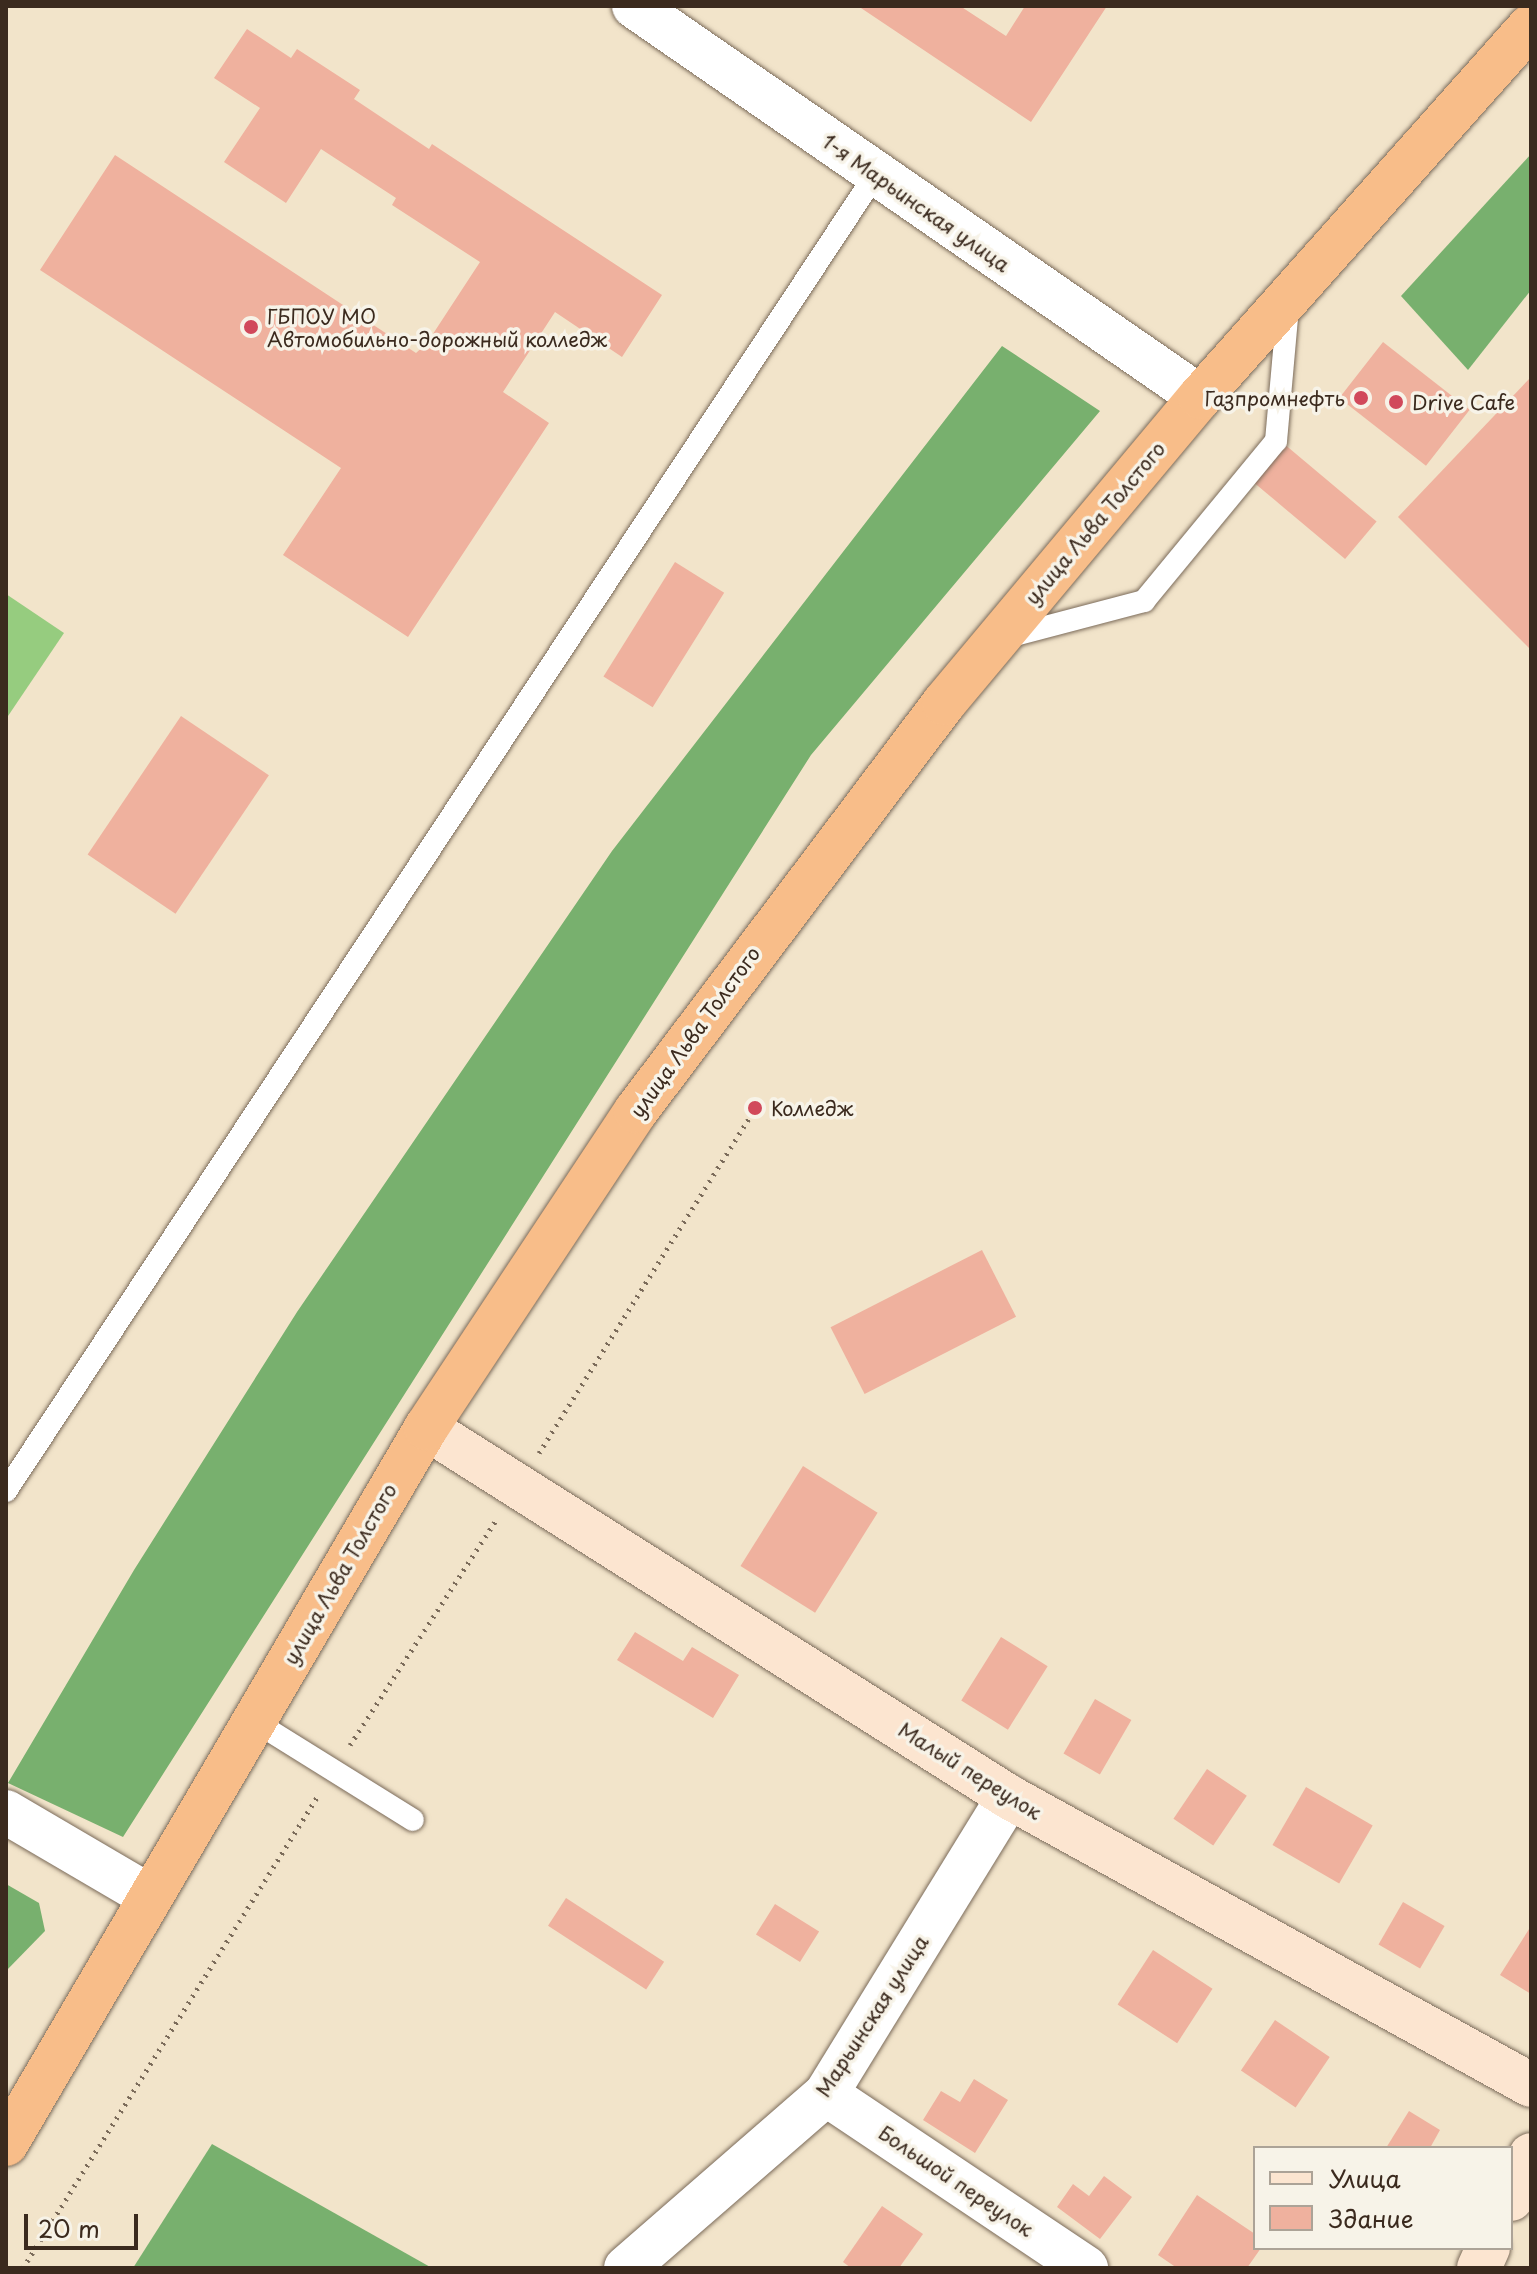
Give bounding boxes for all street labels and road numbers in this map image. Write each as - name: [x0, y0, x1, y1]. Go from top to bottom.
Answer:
- street label: 1-я Марьинская улица: [817, 129, 1015, 277]
- street label: улица Льва Толстого: [1020, 436, 1170, 610]
- street label: улица Льва Толстого: [625, 942, 765, 1122]
- street label: улица Льва Толстого: [278, 1479, 402, 1669]
- street label: Малый переулок: [894, 1717, 1046, 1825]
- street label: Марьинская улица: [811, 1930, 933, 2102]
- street label: Большой переулок: [874, 2120, 1038, 2242]

